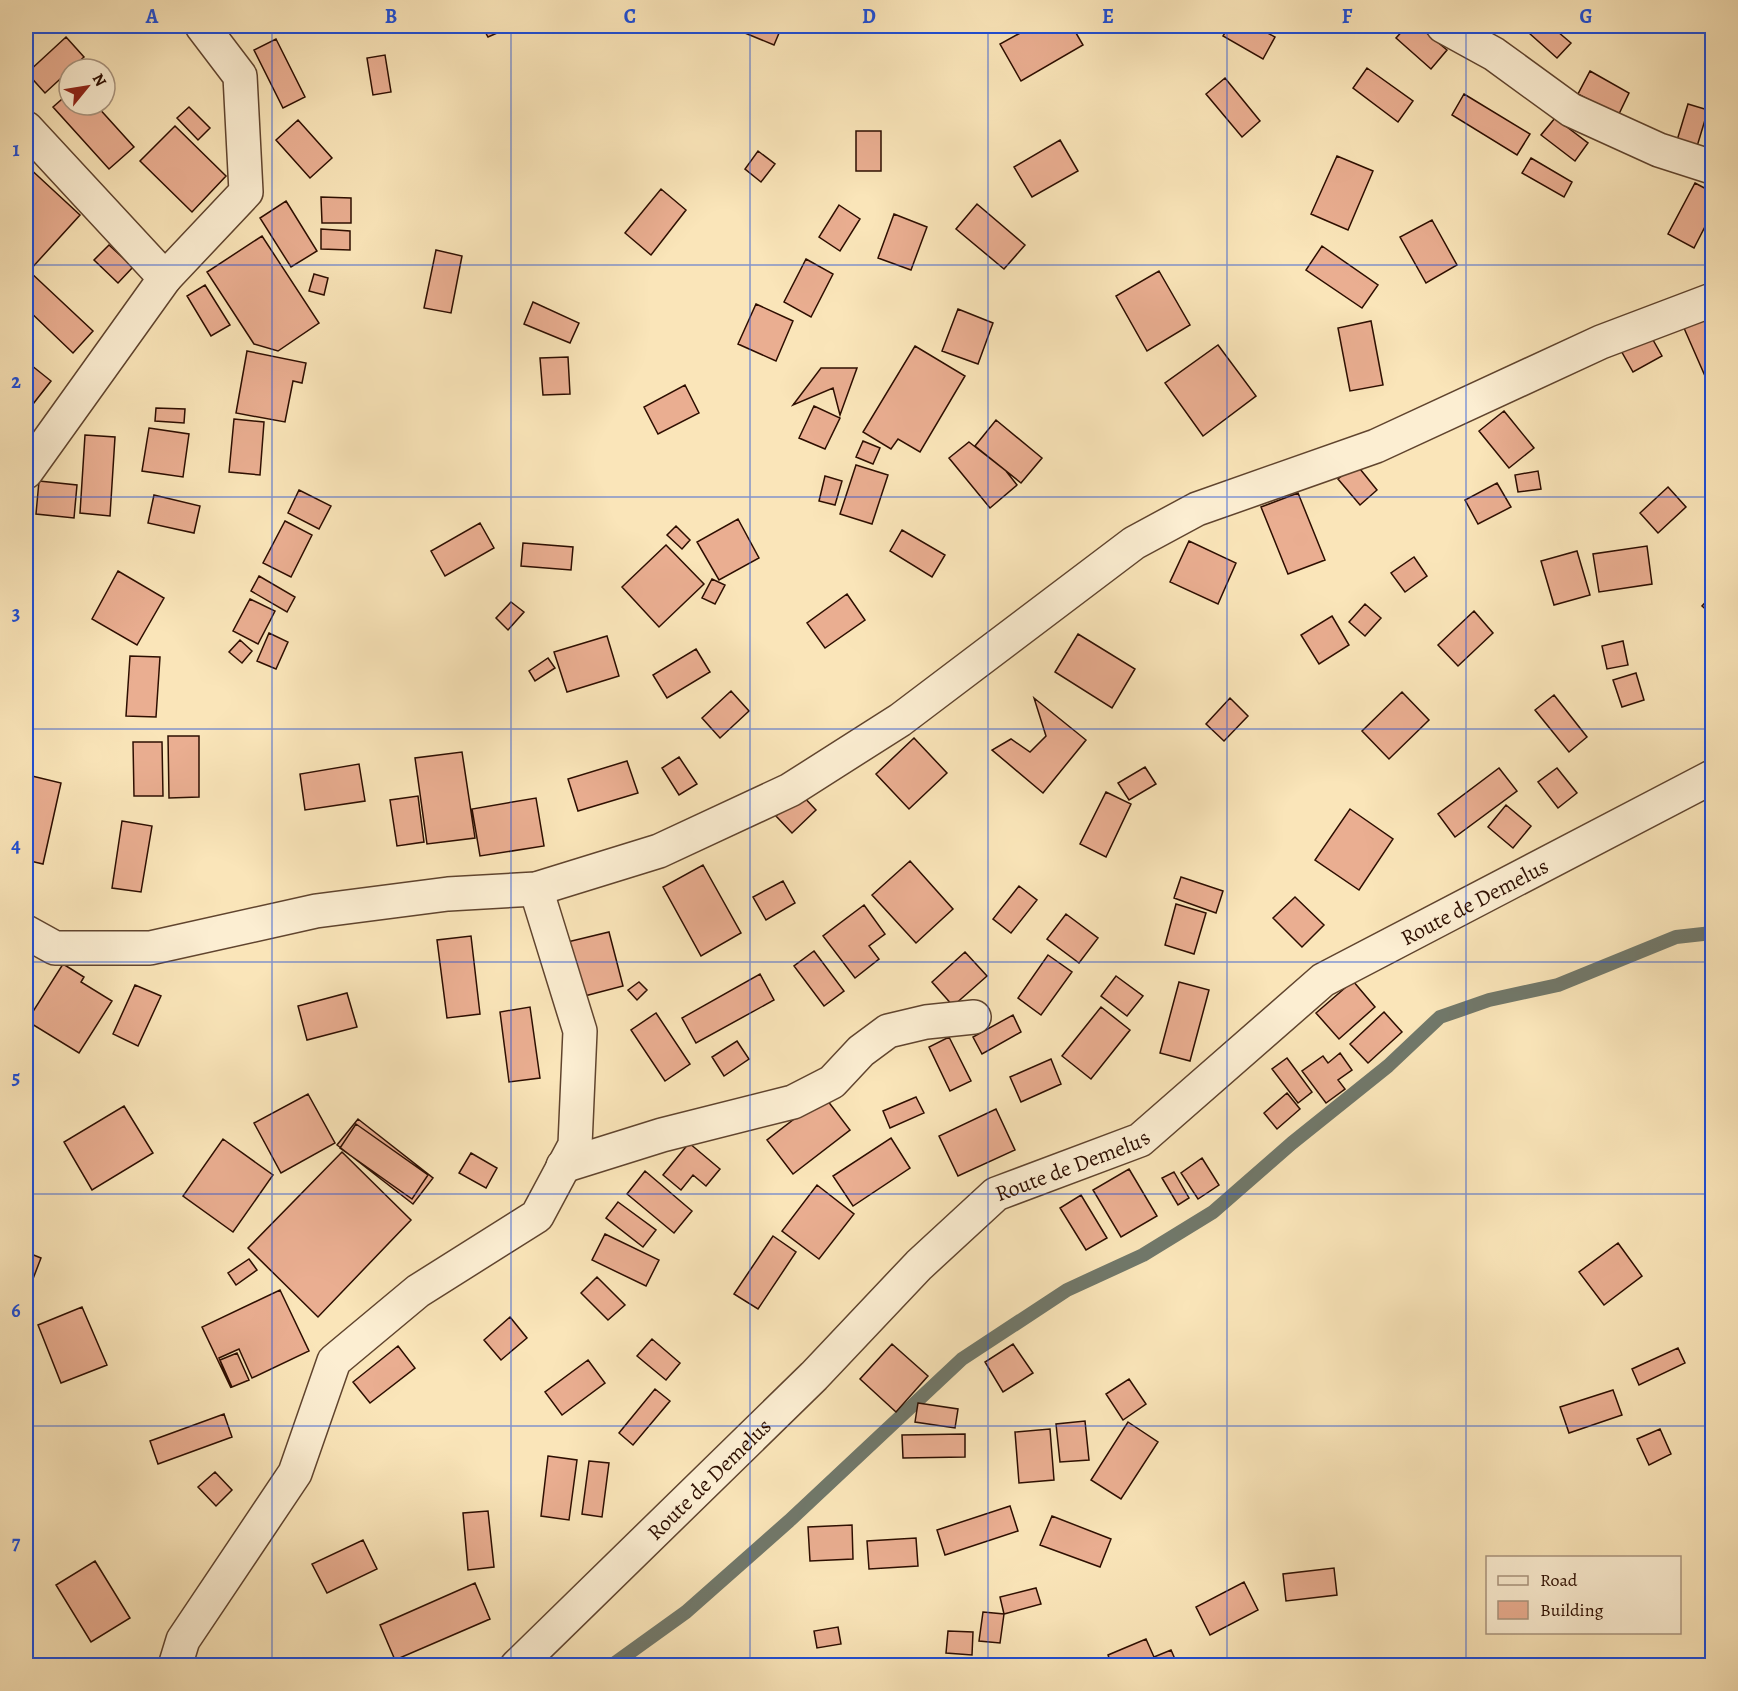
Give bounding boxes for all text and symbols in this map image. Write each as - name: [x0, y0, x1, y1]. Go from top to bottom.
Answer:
- text: A: [145, 3, 159, 30]
- text: B: [385, 3, 397, 30]
- text: C: [624, 3, 636, 30]
- text: D: [862, 3, 876, 30]
- text: E: [1102, 3, 1114, 30]
- text: F: [1342, 3, 1353, 30]
- text: G: [1579, 3, 1593, 30]
- north arrow: [57, 57, 117, 117]
- text: N: [87, 69, 112, 91]
- text: 1: [12, 136, 20, 163]
- text: 2: [11, 368, 21, 395]
- text: 3: [12, 600, 20, 627]
- text: 4: [11, 832, 21, 859]
- street label: Route de Demelus: [1395, 851, 1554, 953]
- text: 5: [12, 1064, 20, 1091]
- street label: Route de Demelus: [991, 1124, 1157, 1209]
- text: 6: [11, 1297, 21, 1324]
- street label: Route de Demelus: [641, 1412, 778, 1547]
- text: 7: [12, 1529, 21, 1556]
- legend: [1486, 1556, 1681, 1634]
- text: Road: [1540, 1568, 1578, 1592]
- text: Building: [1540, 1598, 1604, 1622]

